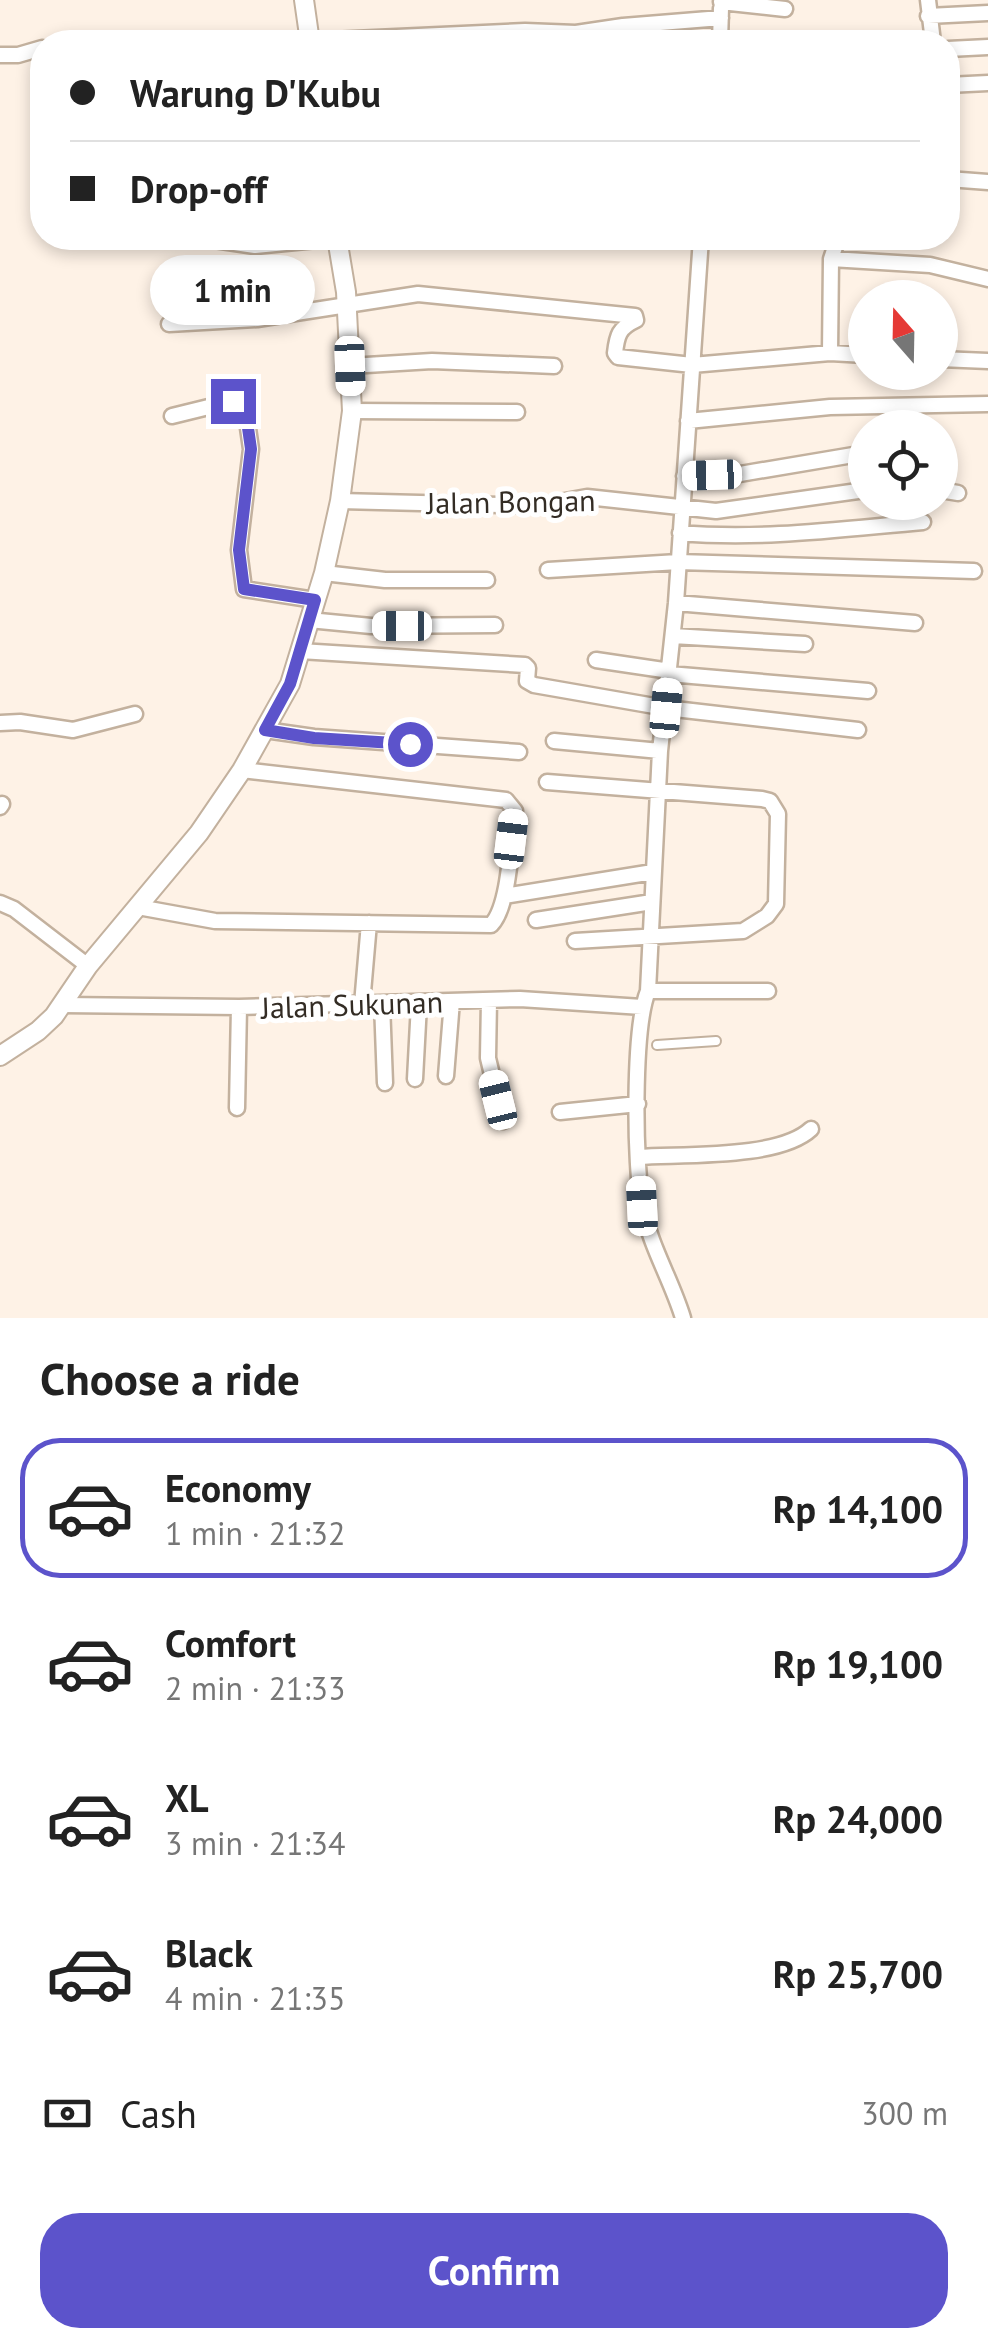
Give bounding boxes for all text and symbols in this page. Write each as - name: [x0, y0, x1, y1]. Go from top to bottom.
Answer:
- text: Warung D'Kubu: [130, 68, 381, 117]
- text: Drop-off: [130, 164, 267, 213]
- callout: 1 min: [150, 256, 316, 326]
- text: 1 min: [193, 269, 272, 311]
- north arrow: [848, 280, 958, 390]
- map controls: [848, 280, 958, 520]
- car: [334, 335, 366, 397]
- route end: [211, 379, 256, 424]
- button: locate: [848, 410, 958, 520]
- car: [681, 459, 743, 491]
- street label: Jalan Bongan: [424, 480, 596, 522]
- car: [372, 611, 432, 641]
- car: [648, 677, 684, 739]
- route start: [388, 722, 433, 767]
- car: [492, 807, 530, 871]
- street label: Jalan Sukunan: [258, 981, 444, 1027]
- car: [476, 1067, 520, 1133]
- car: [625, 1175, 659, 1237]
- text: Choose a ride: [40, 1349, 300, 1407]
- icon: car: [45, 1463, 135, 1553]
- text: Economy: [165, 1463, 311, 1512]
- text: Rp 14,100: [773, 1484, 943, 1533]
- text: 1 min · 21:32: [165, 1512, 345, 1554]
- icon: car: [45, 1618, 135, 1708]
- text: Comfort: [165, 1618, 296, 1667]
- text: Rp 19,100: [773, 1639, 943, 1688]
- text: 2 min · 21:33: [165, 1667, 345, 1709]
- icon: car: [45, 1773, 135, 1863]
- text: XL: [165, 1773, 209, 1822]
- text: Rp 24,000: [773, 1794, 943, 1843]
- text: 3 min · 21:34: [165, 1822, 345, 1864]
- icon: car: [45, 1928, 135, 2018]
- text: Black: [165, 1928, 253, 1977]
- text: Rp 25,700: [773, 1949, 943, 1998]
- text: 4 min · 21:35: [165, 1977, 345, 2019]
- icon: cash: [40, 2086, 95, 2141]
- text: Cash: [120, 2089, 197, 2138]
- text: 300 m: [861, 2092, 948, 2134]
- button: Confirm: [40, 2213, 948, 2328]

